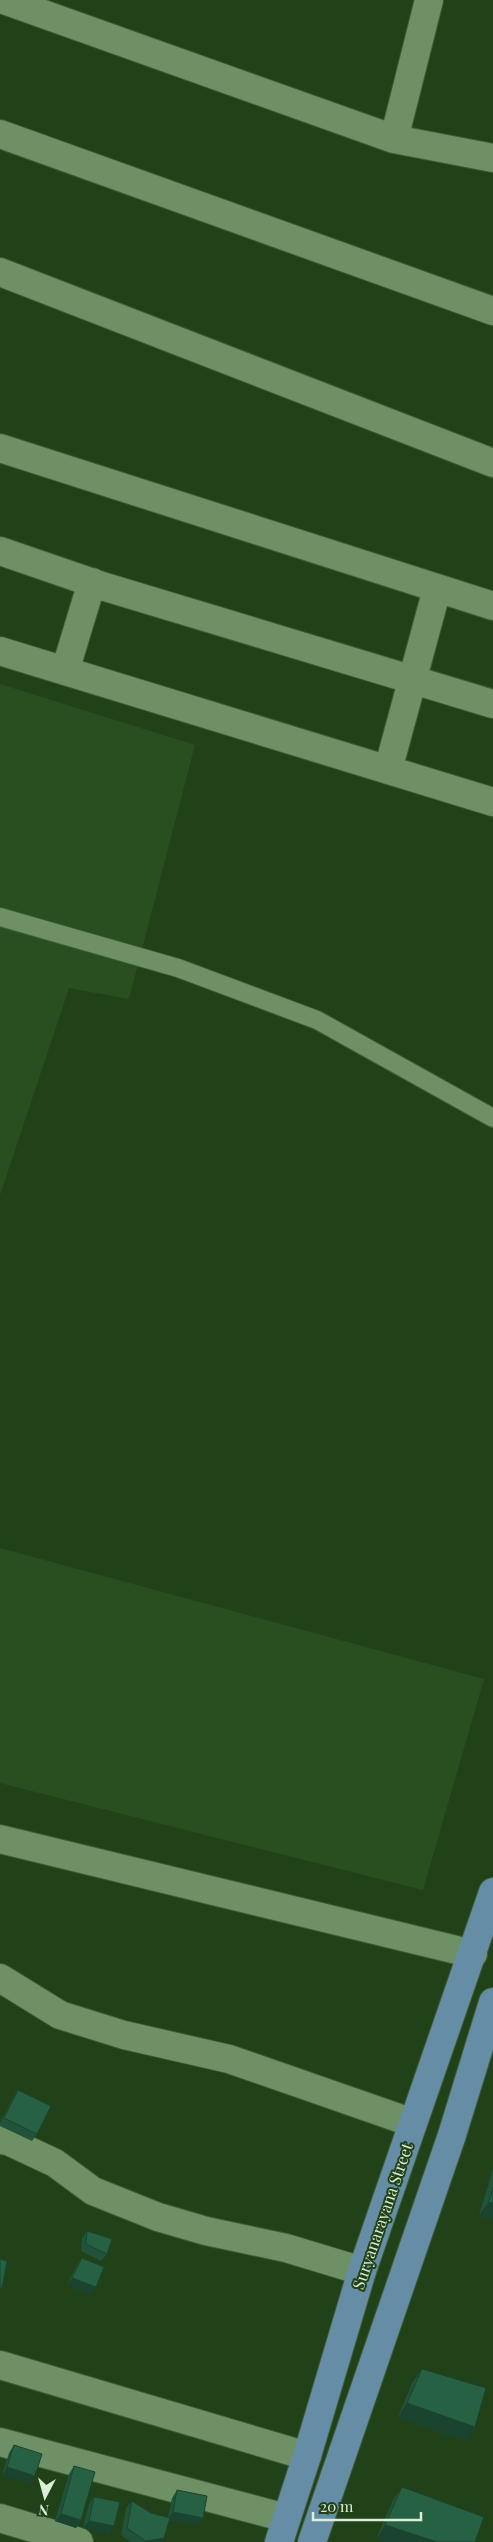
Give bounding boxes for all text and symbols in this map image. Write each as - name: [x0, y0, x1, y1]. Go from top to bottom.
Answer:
- street label: Suryanarayana Street: [347, 2140, 417, 2292]
- north arrow: [20, 2472, 70, 2522]
- scale bar: [313, 2490, 420, 2522]
- text: 20 m: [320, 2496, 354, 2516]
- text: N: [38, 2500, 50, 2520]

